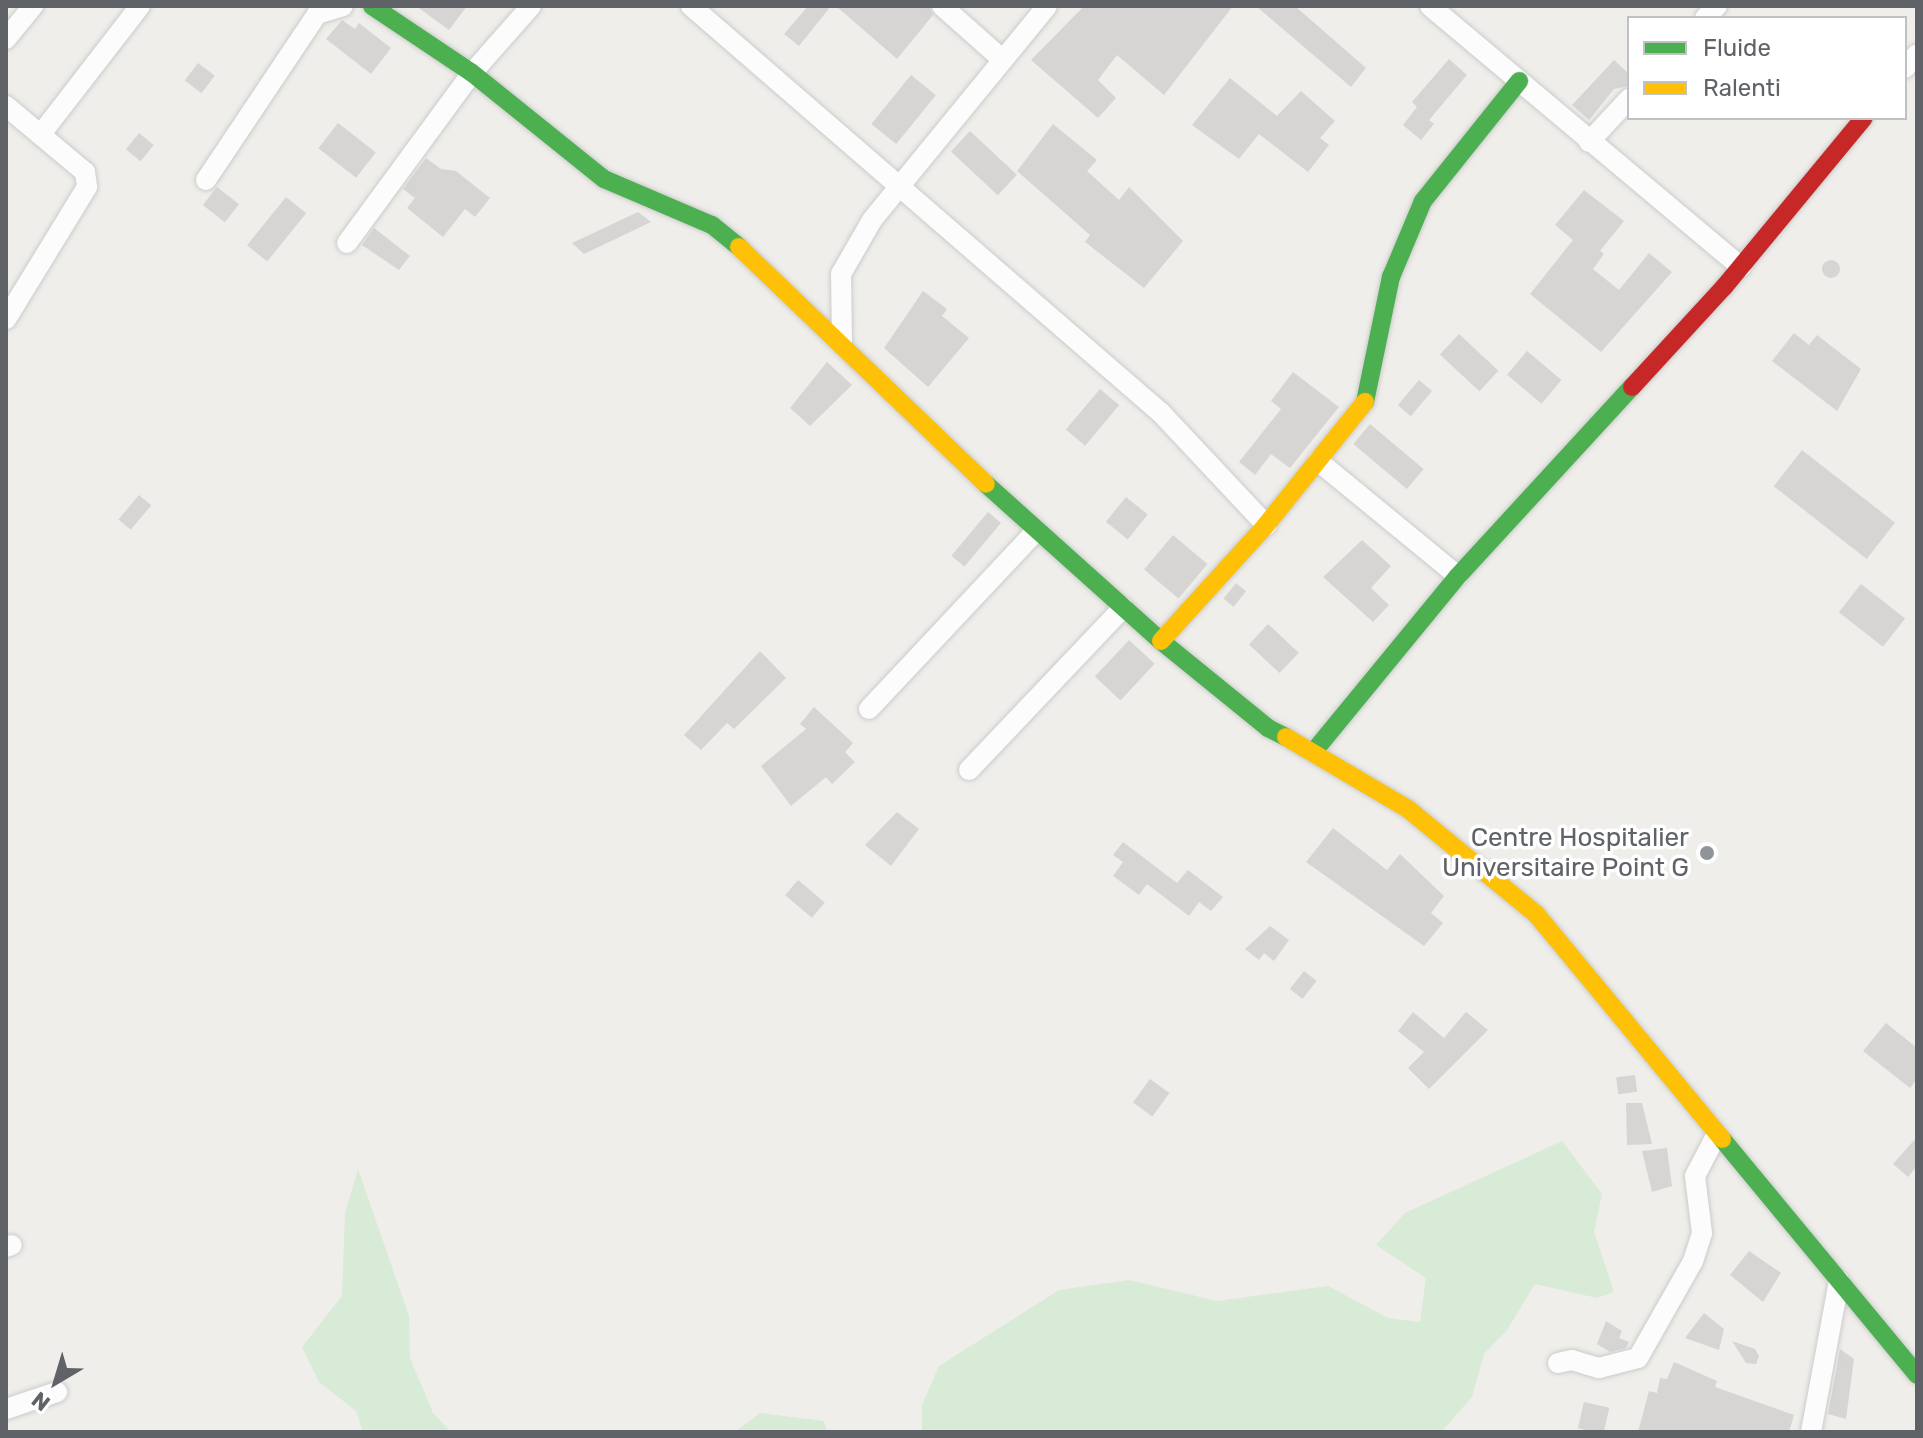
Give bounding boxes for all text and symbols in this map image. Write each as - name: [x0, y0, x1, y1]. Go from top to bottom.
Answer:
- legend: [1627, 16, 1907, 120]
- text: Fluide: [1703, 34, 1771, 62]
- text: Ralenti: [1703, 74, 1781, 102]
- place label: Centre Hospitalier Universitaire Point G: [1442, 822, 1689, 884]
- marker: Centre Hospitalier Universitaire Point G: [1696, 842, 1718, 864]
- north arrow: [16, 1342, 96, 1422]
- text: N: [26, 1386, 55, 1417]

